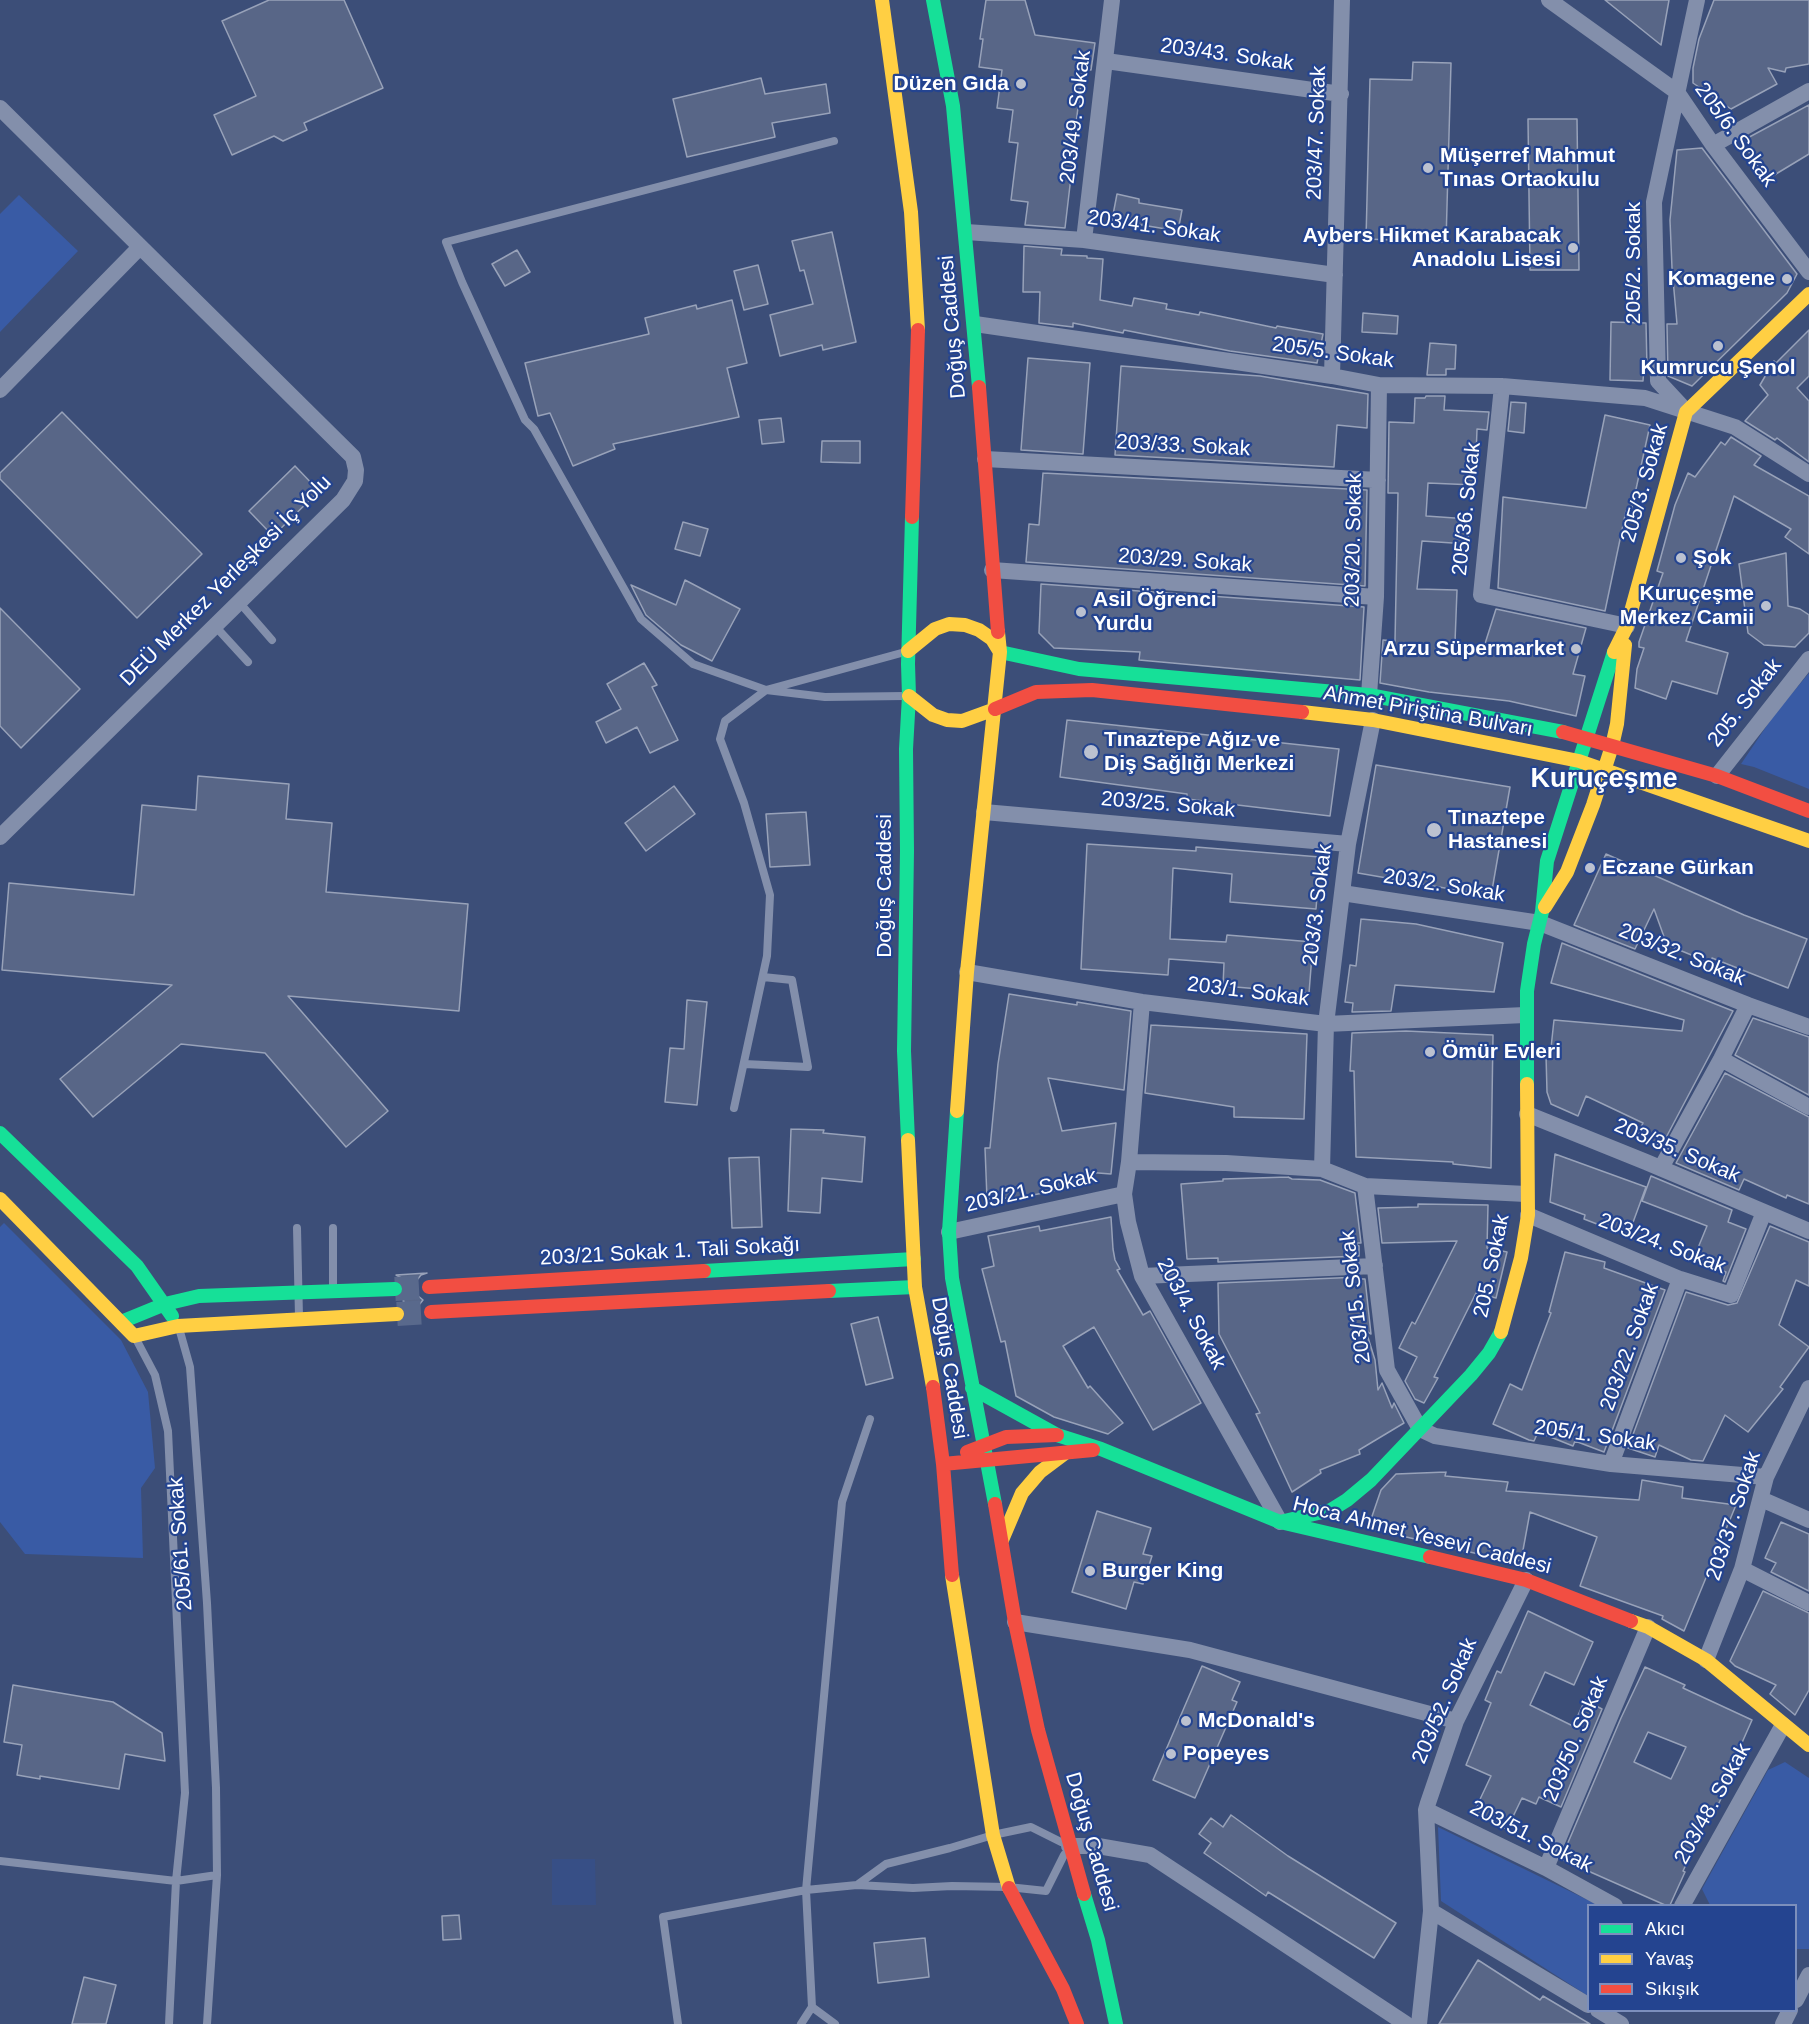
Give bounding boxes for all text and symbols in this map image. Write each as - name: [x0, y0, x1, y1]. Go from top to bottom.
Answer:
- street label: 203/43. Sokak: [1159, 33, 1295, 77]
- street label: 203/49. Sokak: [1055, 49, 1097, 185]
- street label: 203/47. Sokak: [1302, 65, 1332, 201]
- place label: Düzen Gıda: [893, 71, 1009, 97]
- marker: Düzen Gıda: [1014, 77, 1028, 91]
- street label: 205/6. Sokak: [1689, 78, 1781, 192]
- place label: Müşerref Mahmut Tınas Ortaokulu: [1440, 143, 1615, 193]
- marker: Müşerref Mahmut Tınas Ortaokulu: [1421, 161, 1435, 175]
- street label: 205/2. Sokak: [1621, 202, 1647, 324]
- street label: 203/41. Sokak: [1086, 205, 1222, 249]
- place label: Aybers Hikmet Karabacak Anadolu Lisesi: [1303, 223, 1561, 273]
- marker: Aybers Hikmet Karabacak Anadolu Lisesi: [1566, 241, 1580, 255]
- street label: Doğuş Caddesi: [934, 254, 972, 400]
- place label: Komagene: [1668, 266, 1775, 292]
- marker: Komagene: [1780, 272, 1794, 286]
- street label: 205/5. Sokak: [1271, 332, 1395, 374]
- marker: Kumrucu Şenol: [1711, 339, 1725, 353]
- place label: Kumrucu Şenol: [1640, 355, 1796, 381]
- street label: 205/3. Sokak: [1616, 421, 1674, 545]
- street label: 203/33. Sokak: [1115, 430, 1251, 462]
- street label: 205/36. Sokak: [1447, 441, 1487, 577]
- street label: DEÜ Merkez Yerleşkesi İç Yolu: [115, 470, 337, 692]
- street label: 203/20. Sokak: [1340, 473, 1368, 607]
- street label: 203/29. Sokak: [1117, 544, 1253, 578]
- place label: Şok: [1693, 545, 1732, 571]
- marker: Şok: [1674, 551, 1688, 565]
- place label: Kuruçeşme Merkez Camii: [1620, 581, 1754, 631]
- place label: Asil Öğrenci Yurdu: [1093, 587, 1217, 637]
- marker: Kuruçeşme Merkez Camii: [1759, 599, 1773, 613]
- marker: Asil Öğrenci Yurdu: [1074, 605, 1088, 619]
- place label: Arzu Süpermarket: [1383, 636, 1564, 662]
- marker: Arzu Süpermarket: [1569, 642, 1583, 656]
- street label: 205. Sokak: [1703, 654, 1787, 752]
- street label: Ahmet Piriştina Bulvarı: [1321, 681, 1535, 743]
- place label: Tınaztepe Ağız ve Diş Sağlığı Merkezi: [1104, 727, 1294, 777]
- marker: Tınaztepe Ağız ve Diş Sağlığı Merkezi: [1082, 743, 1100, 761]
- district label: Kuruçeşme: [1530, 764, 1678, 796]
- street label: 203/25. Sokak: [1100, 787, 1236, 823]
- place label: Tınaztepe Hastanesi: [1448, 805, 1547, 855]
- street label: Doğuş Caddesi: [872, 814, 898, 958]
- marker: Tınaztepe Hastanesi: [1425, 821, 1443, 839]
- street label: 203/3. Sokak: [1298, 843, 1338, 967]
- place label: Eczane Gürkan: [1602, 855, 1754, 881]
- marker: Eczane Gürkan: [1583, 861, 1597, 875]
- street label: 203/2. Sokak: [1381, 864, 1507, 908]
- street label: 203/32. Sokak: [1615, 918, 1749, 992]
- street label: 203/1. Sokak: [1186, 972, 1310, 1012]
- place label: Ömür Evleri: [1442, 1039, 1561, 1065]
- marker: Ömür Evleri: [1423, 1045, 1437, 1059]
- street label: 203/35. Sokak: [1610, 1113, 1744, 1189]
- street label: 203/21. Sokak: [963, 1164, 1099, 1218]
- street label: 203/24. Sokak: [1595, 1208, 1729, 1280]
- street label: 205. Sokak: [1469, 1212, 1515, 1320]
- street label: 203/15. Sokak: [1335, 1229, 1377, 1365]
- street label: 203/21 Sokak 1. Tali Sokağı: [539, 1233, 801, 1271]
- street label: 203/4. Sokak: [1151, 1254, 1231, 1374]
- street label: 203/22. Sokak: [1595, 1280, 1665, 1414]
- street label: Doğuş Caddesi: [925, 1295, 973, 1441]
- street label: 205/1. Sokak: [1533, 1415, 1657, 1457]
- street label: 203/37. Sokak: [1701, 1448, 1767, 1584]
- street label: 205/61. Sokak: [164, 1476, 198, 1612]
- street label: Hoca Ahmet Yesevi Caddesi: [1290, 1492, 1554, 1580]
- place label: Burger King: [1102, 1558, 1223, 1584]
- marker: Burger King: [1083, 1564, 1097, 1578]
- street label: 203/52. Sokak: [1407, 1634, 1483, 1768]
- street label: 203/50. Sokak: [1538, 1672, 1614, 1806]
- place label: McDonald's: [1198, 1708, 1315, 1734]
- marker: McDonald's: [1179, 1714, 1193, 1728]
- street label: 203/48. Sokak: [1669, 1739, 1757, 1869]
- place label: Popeyes: [1183, 1741, 1269, 1767]
- marker: Popeyes: [1164, 1747, 1178, 1761]
- street label: Doğuş Caddesi: [1059, 1770, 1123, 1914]
- street label: 203/51. Sokak: [1465, 1795, 1597, 1879]
- legend: [1587, 1904, 1797, 2012]
- text: Akıcı: [1645, 1919, 1685, 1939]
- text: Yavaş: [1645, 1949, 1694, 1969]
- text: Sıkışık: [1645, 1979, 1699, 1999]

